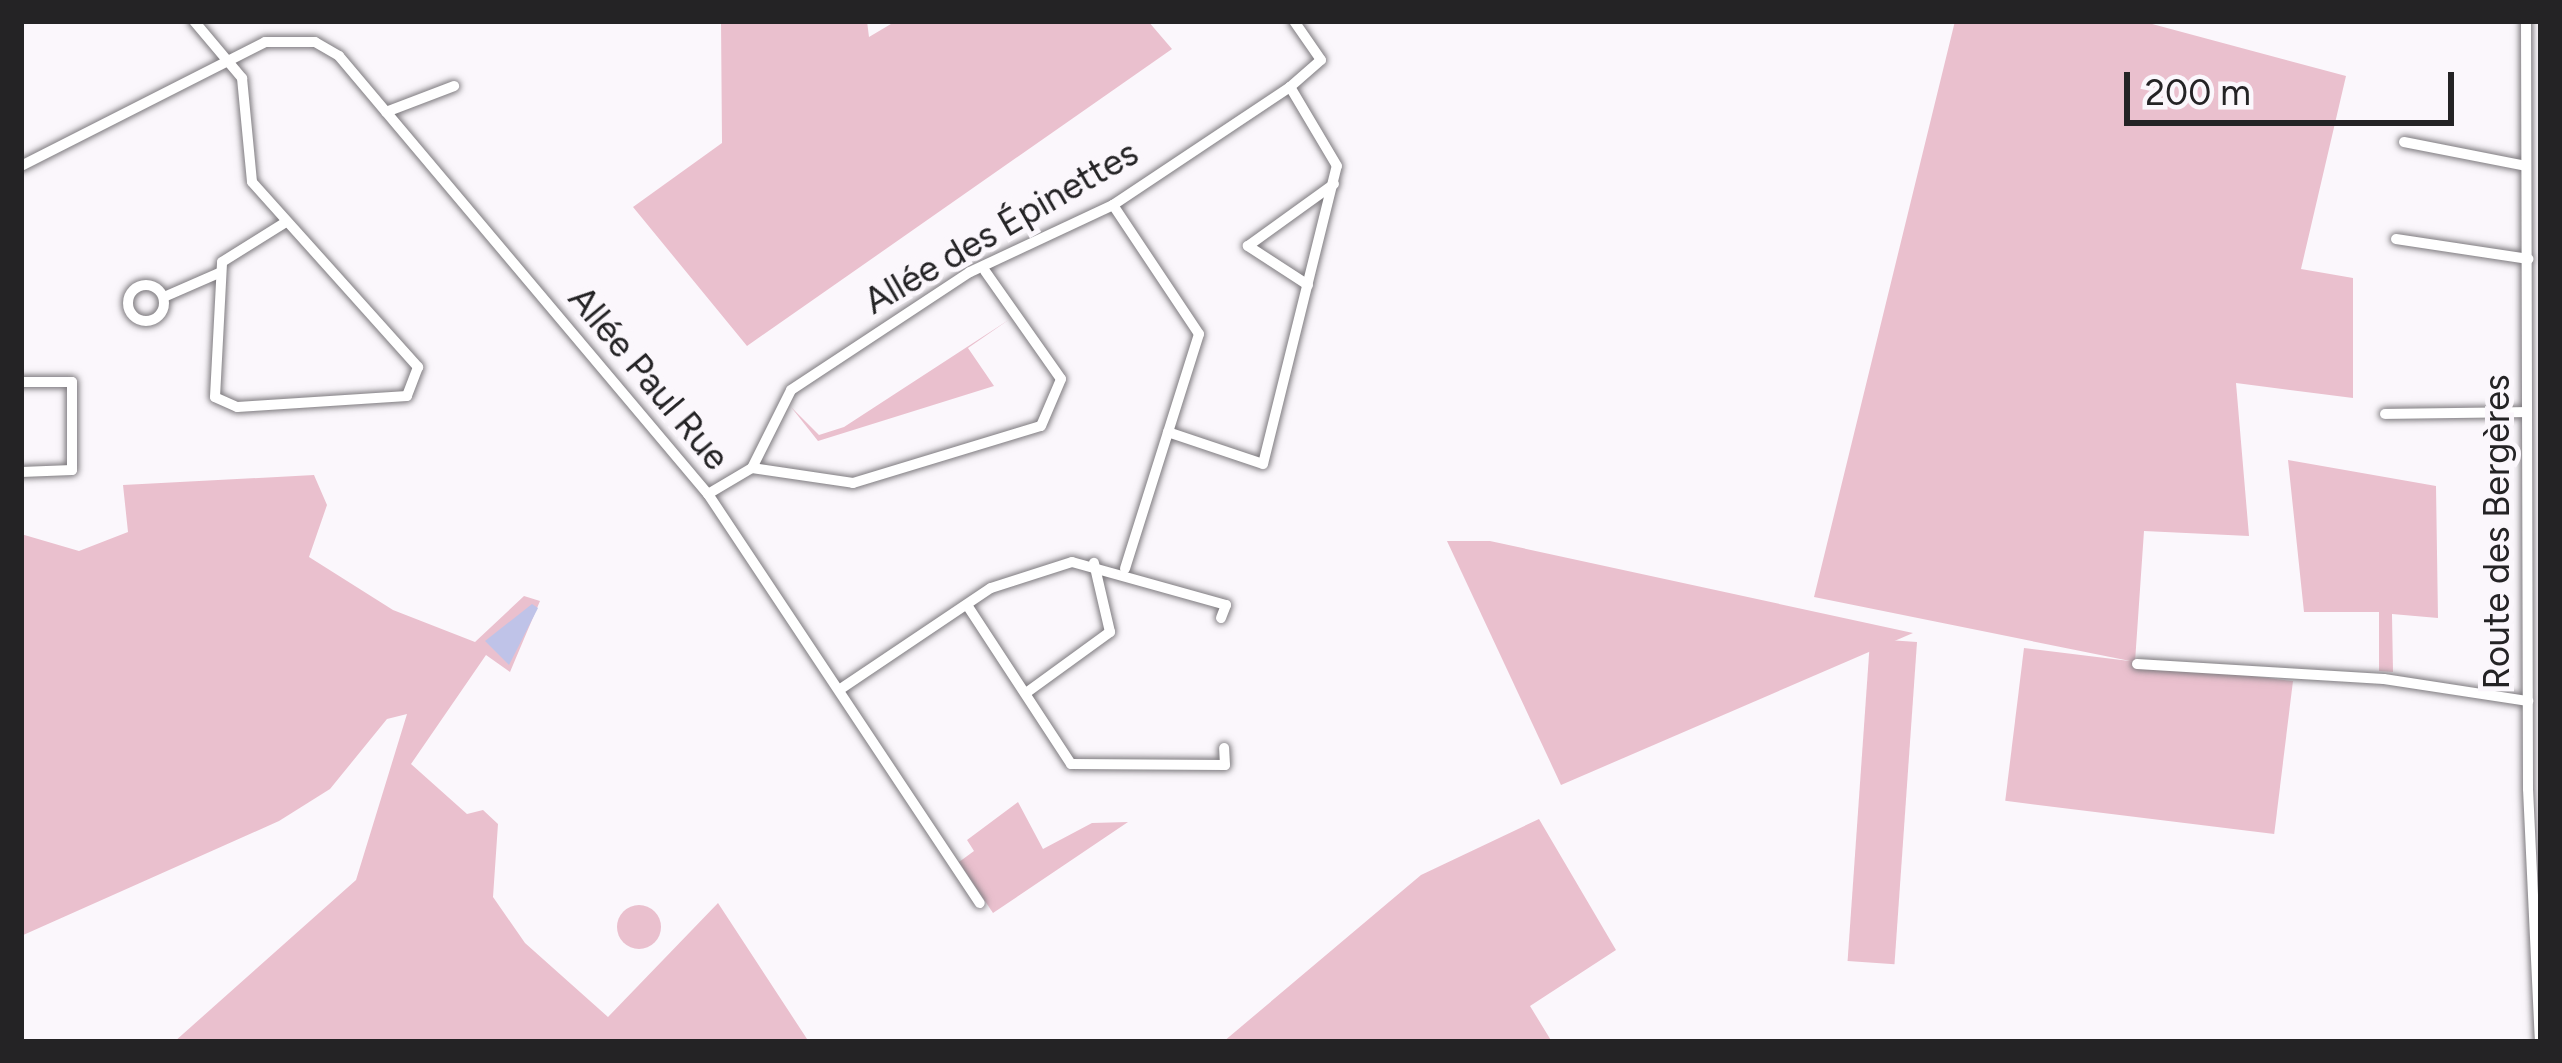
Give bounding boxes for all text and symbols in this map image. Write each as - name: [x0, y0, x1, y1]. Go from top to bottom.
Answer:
- scale bar: [2130, 48, 2460, 122]
- text: 200 m: [2145, 71, 2251, 114]
- street label: Allée des Épinettes: [856, 131, 1146, 323]
- street label: Allée Paul Rue: [560, 277, 738, 479]
- street label: Route des Bergères: [2475, 374, 2519, 690]

